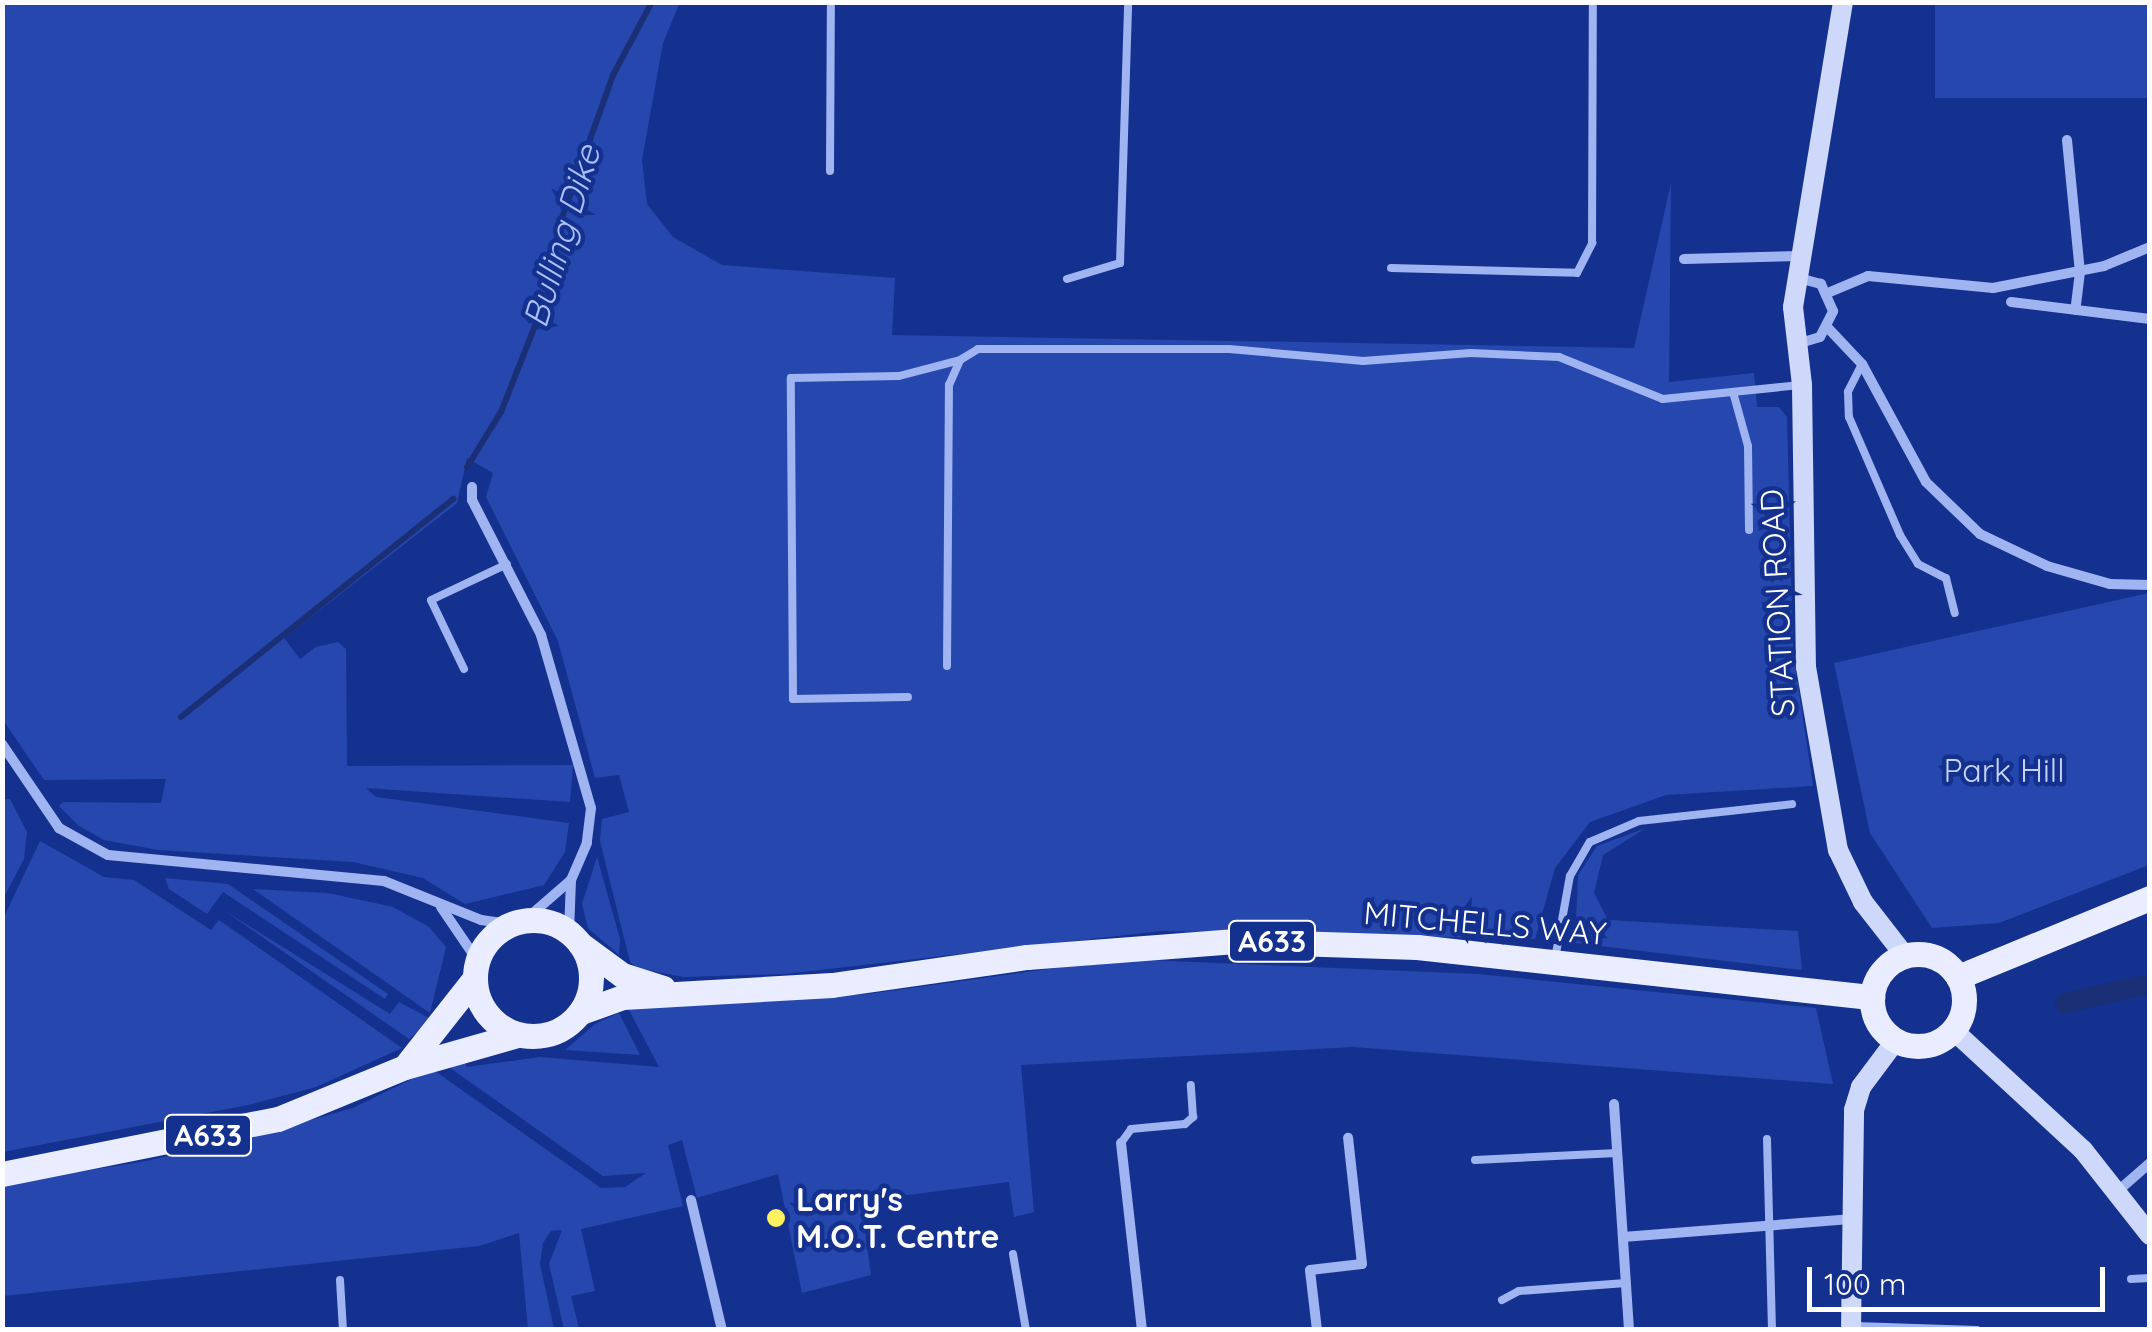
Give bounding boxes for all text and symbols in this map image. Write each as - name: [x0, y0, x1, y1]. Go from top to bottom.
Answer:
- water label: Bulling Dike: [513, 140, 609, 332]
- street label: STATION ROAD: [1752, 488, 1802, 718]
- park label: Park Hill: [1943, 751, 2065, 789]
- street label: MITCHELLS WAY: [1362, 893, 1608, 953]
- road number: A633: [1227, 916, 1317, 966]
- road number: A633: [163, 1110, 253, 1160]
- place label: Larry's M.O.T. Centre: [796, 1181, 999, 1256]
- marker: Larry's M.O.T. Centre: [765, 1207, 787, 1229]
- scale bar: [1812, 1247, 2110, 1309]
- text: 100 m: [1824, 1265, 1906, 1303]

